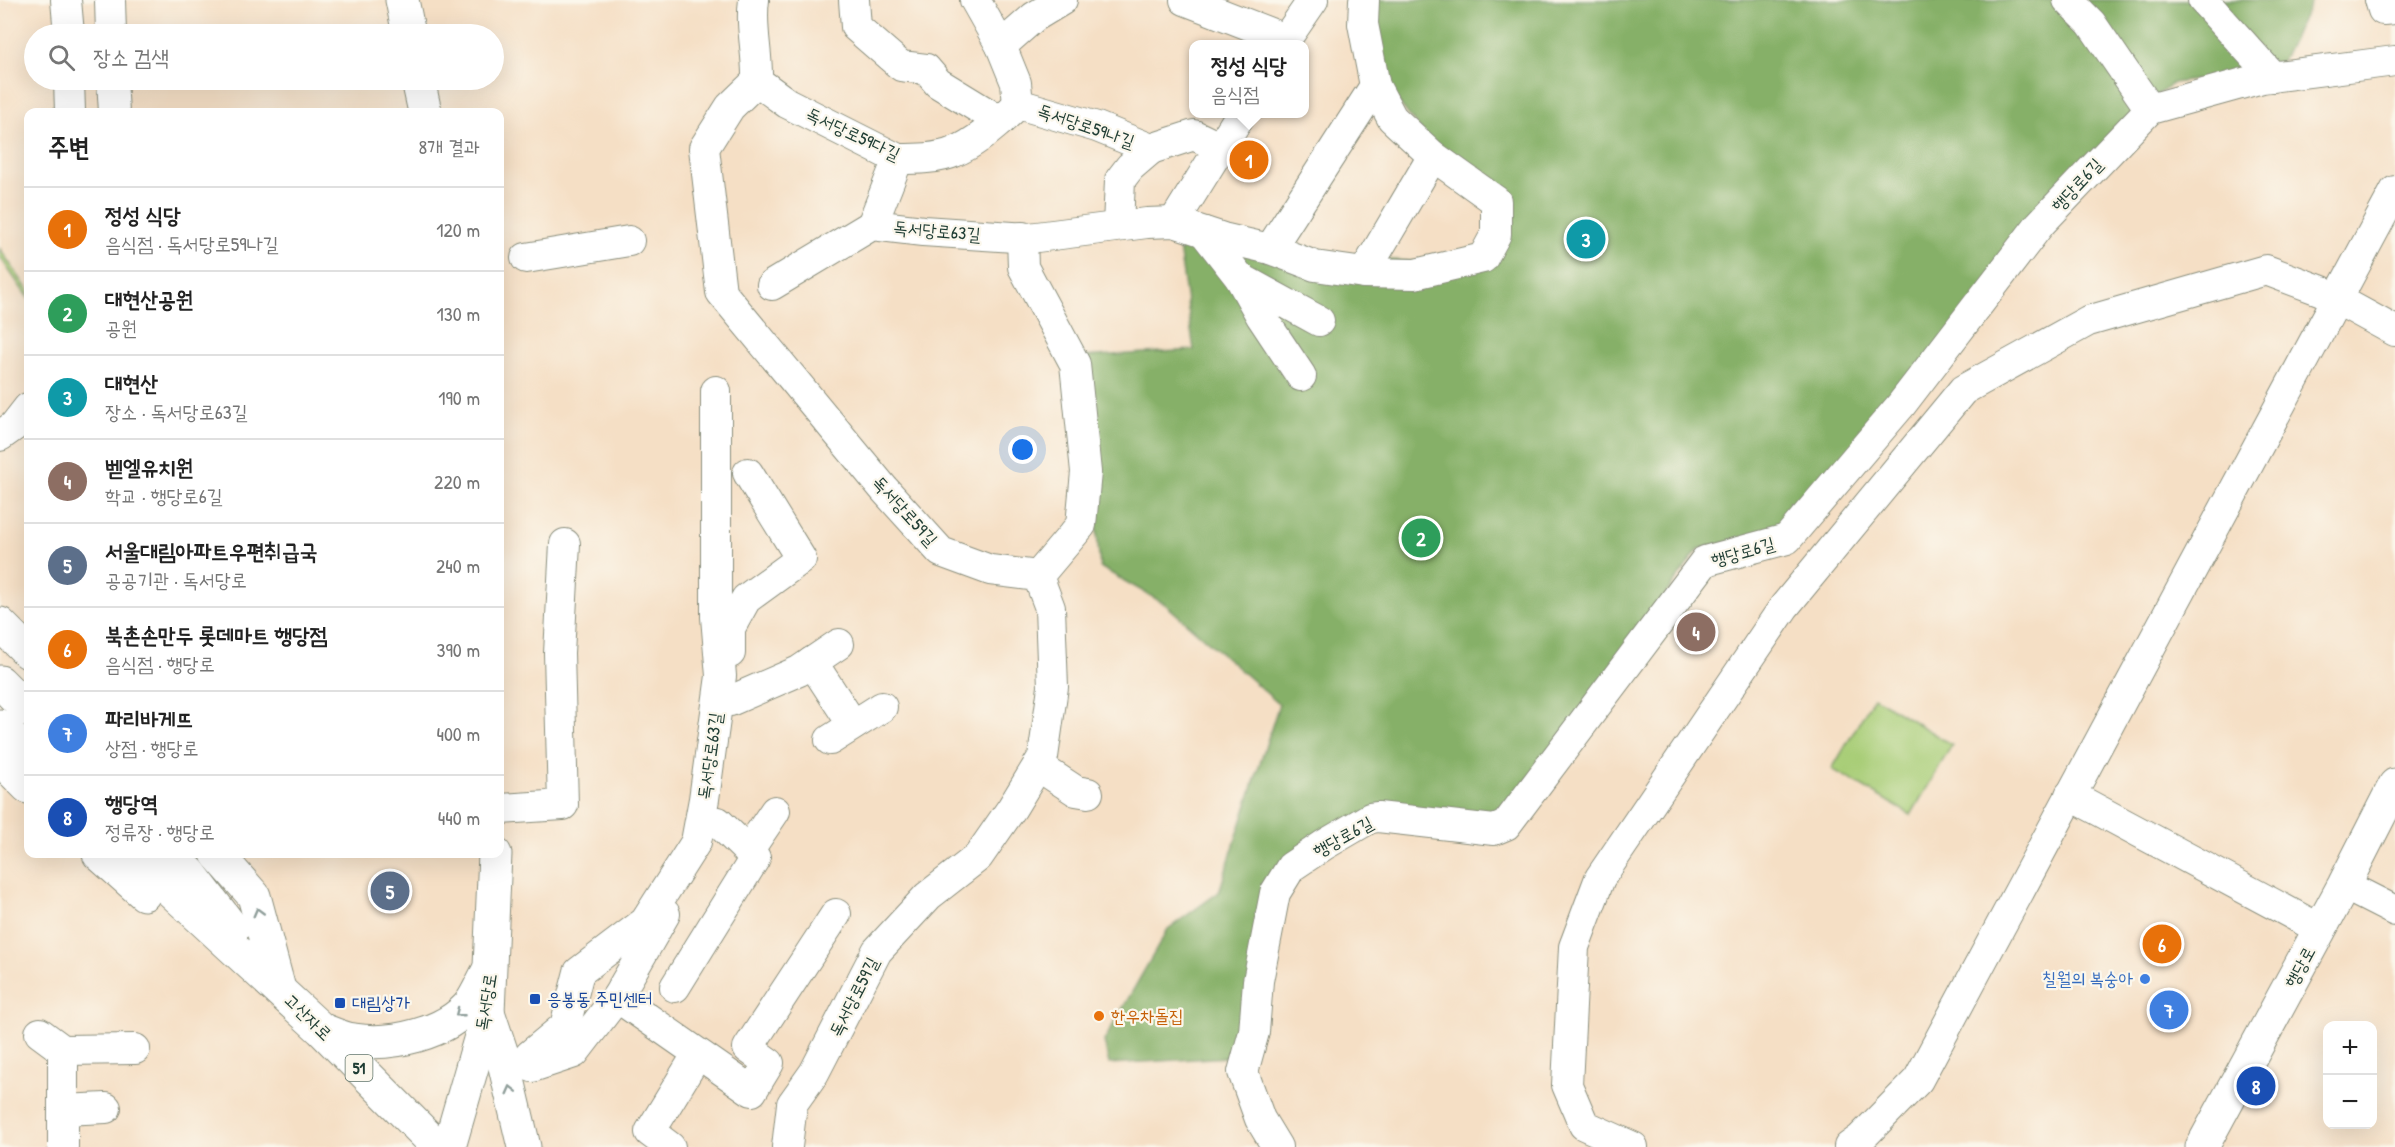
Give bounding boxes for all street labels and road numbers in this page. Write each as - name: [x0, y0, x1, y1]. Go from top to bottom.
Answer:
- street label: 독서당로59나길: [1034, 97, 1139, 154]
- street label: 독서당로59다길: [802, 101, 905, 166]
- street label: 행당로6길: [2045, 152, 2108, 217]
- street label: 독서당로63길: [892, 214, 982, 247]
- street label: 독서당로59길: [867, 470, 944, 552]
- street label: 행당로6길: [1708, 530, 1778, 573]
- street label: 독서당로63길: [691, 710, 728, 801]
- street label: 행당로6길: [1308, 810, 1378, 863]
- street label: 행당로: [2278, 942, 2321, 992]
- street label: 독서당로59길: [823, 952, 885, 1041]
- street label: 독서당로: [469, 971, 502, 1032]
- street label: 고산자로: [279, 988, 338, 1046]
- road number: 51: [346, 1055, 372, 1081]

